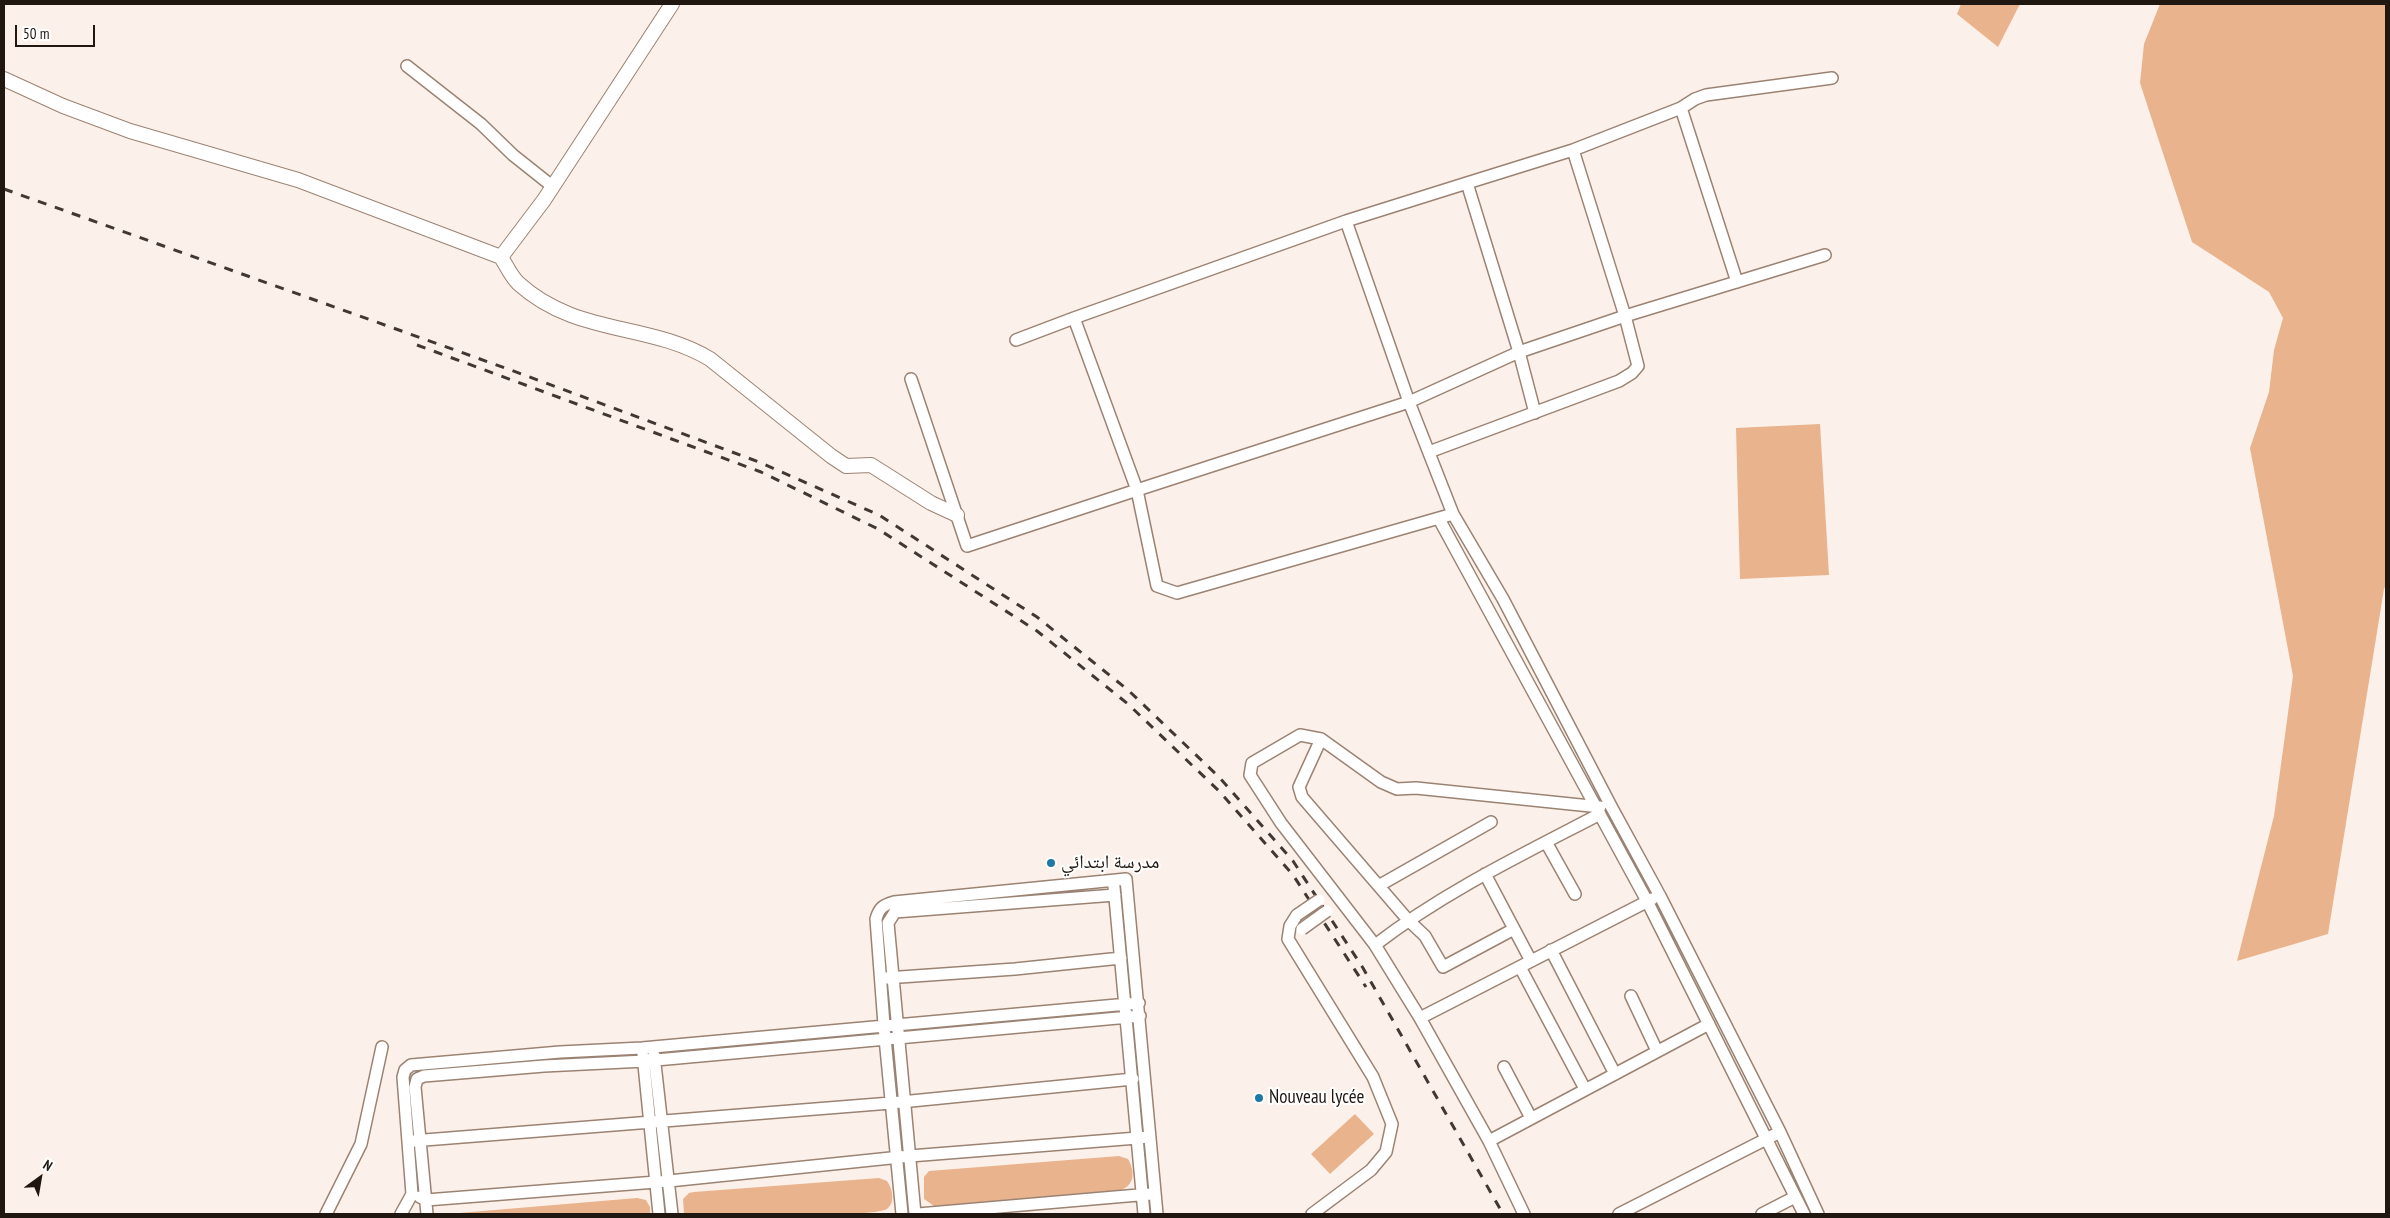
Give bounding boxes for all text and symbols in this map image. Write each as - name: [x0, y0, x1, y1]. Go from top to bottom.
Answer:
- scale bar: [18, 15, 98, 47]
- text: 50 m: [23, 24, 49, 43]
- place label: مدرسة ابتدائي: [1061, 852, 1160, 874]
- marker: مدرسة ابتدائي: [1045, 857, 1057, 869]
- place label: Nouveau lycée: [1269, 1087, 1364, 1109]
- marker: Nouveau lycée: [1253, 1092, 1265, 1104]
- north arrow: [15, 1153, 65, 1203]
- text: N: [40, 1156, 56, 1175]

